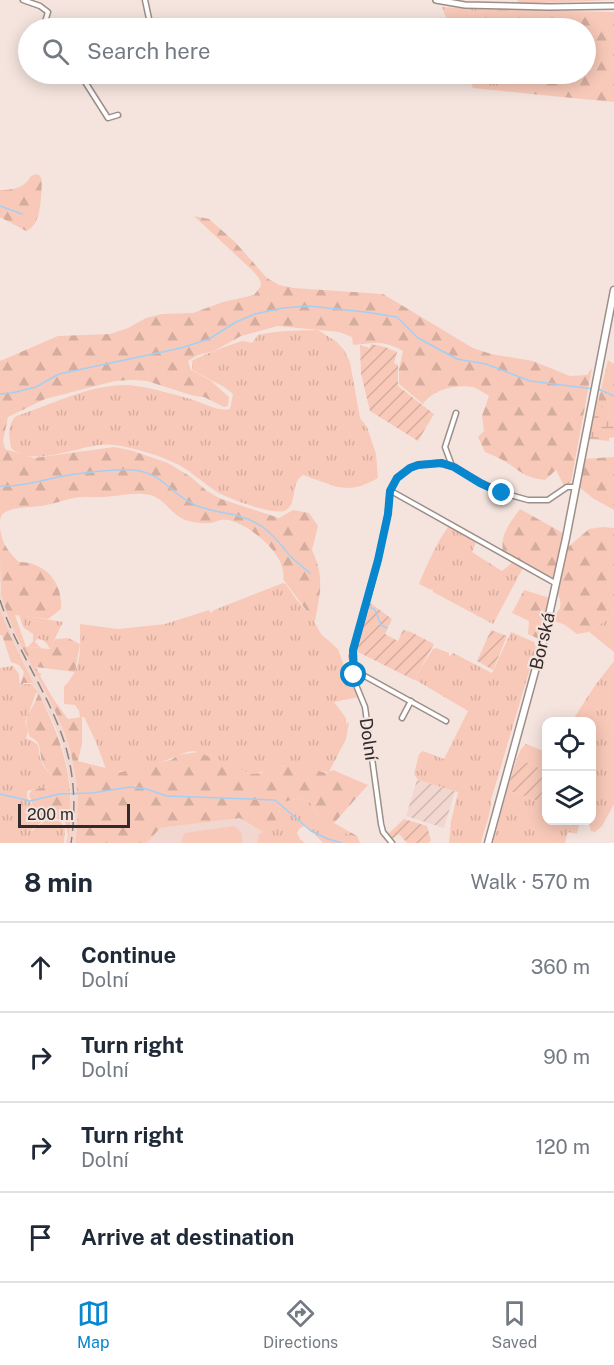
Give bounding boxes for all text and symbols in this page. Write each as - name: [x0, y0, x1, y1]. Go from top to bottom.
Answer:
- search box: [18, 18, 596, 84]
- icon: search: [39, 35, 72, 68]
- text: Search here: [87, 38, 211, 64]
- route end: [488, 479, 514, 505]
- street label: Borská: [525, 610, 559, 672]
- route start: [340, 661, 366, 687]
- street label: Dolní: [356, 716, 382, 762]
- map controls: [542, 717, 596, 825]
- button: locate: [542, 717, 596, 771]
- button: layers: [542, 771, 596, 825]
- scale bar: [18, 801, 130, 828]
- text: 200 m: [27, 805, 74, 824]
- text: 8 min: [24, 867, 93, 898]
- text: Walk · 570 m: [471, 870, 590, 894]
- text: Continue: [81, 942, 176, 968]
- icon: ahead: [24, 951, 57, 984]
- text: 360 m: [531, 955, 590, 979]
- text: Dolní: [81, 968, 129, 992]
- text: Turn right: [81, 1032, 184, 1058]
- icon: right: [24, 1041, 57, 1074]
- text: 90 m: [543, 1045, 590, 1069]
- text: Dolní: [81, 1058, 129, 1082]
- text: Turn right: [81, 1122, 184, 1148]
- icon: right: [24, 1131, 57, 1164]
- text: 120 m: [536, 1135, 590, 1159]
- text: Dolní: [81, 1148, 129, 1172]
- icon: arrive: [24, 1221, 57, 1254]
- text: Arrive at destination: [81, 1224, 294, 1250]
- tab: Map: [77, 1297, 110, 1352]
- tab: Directions: [263, 1297, 338, 1352]
- tab: Saved: [492, 1297, 537, 1352]

